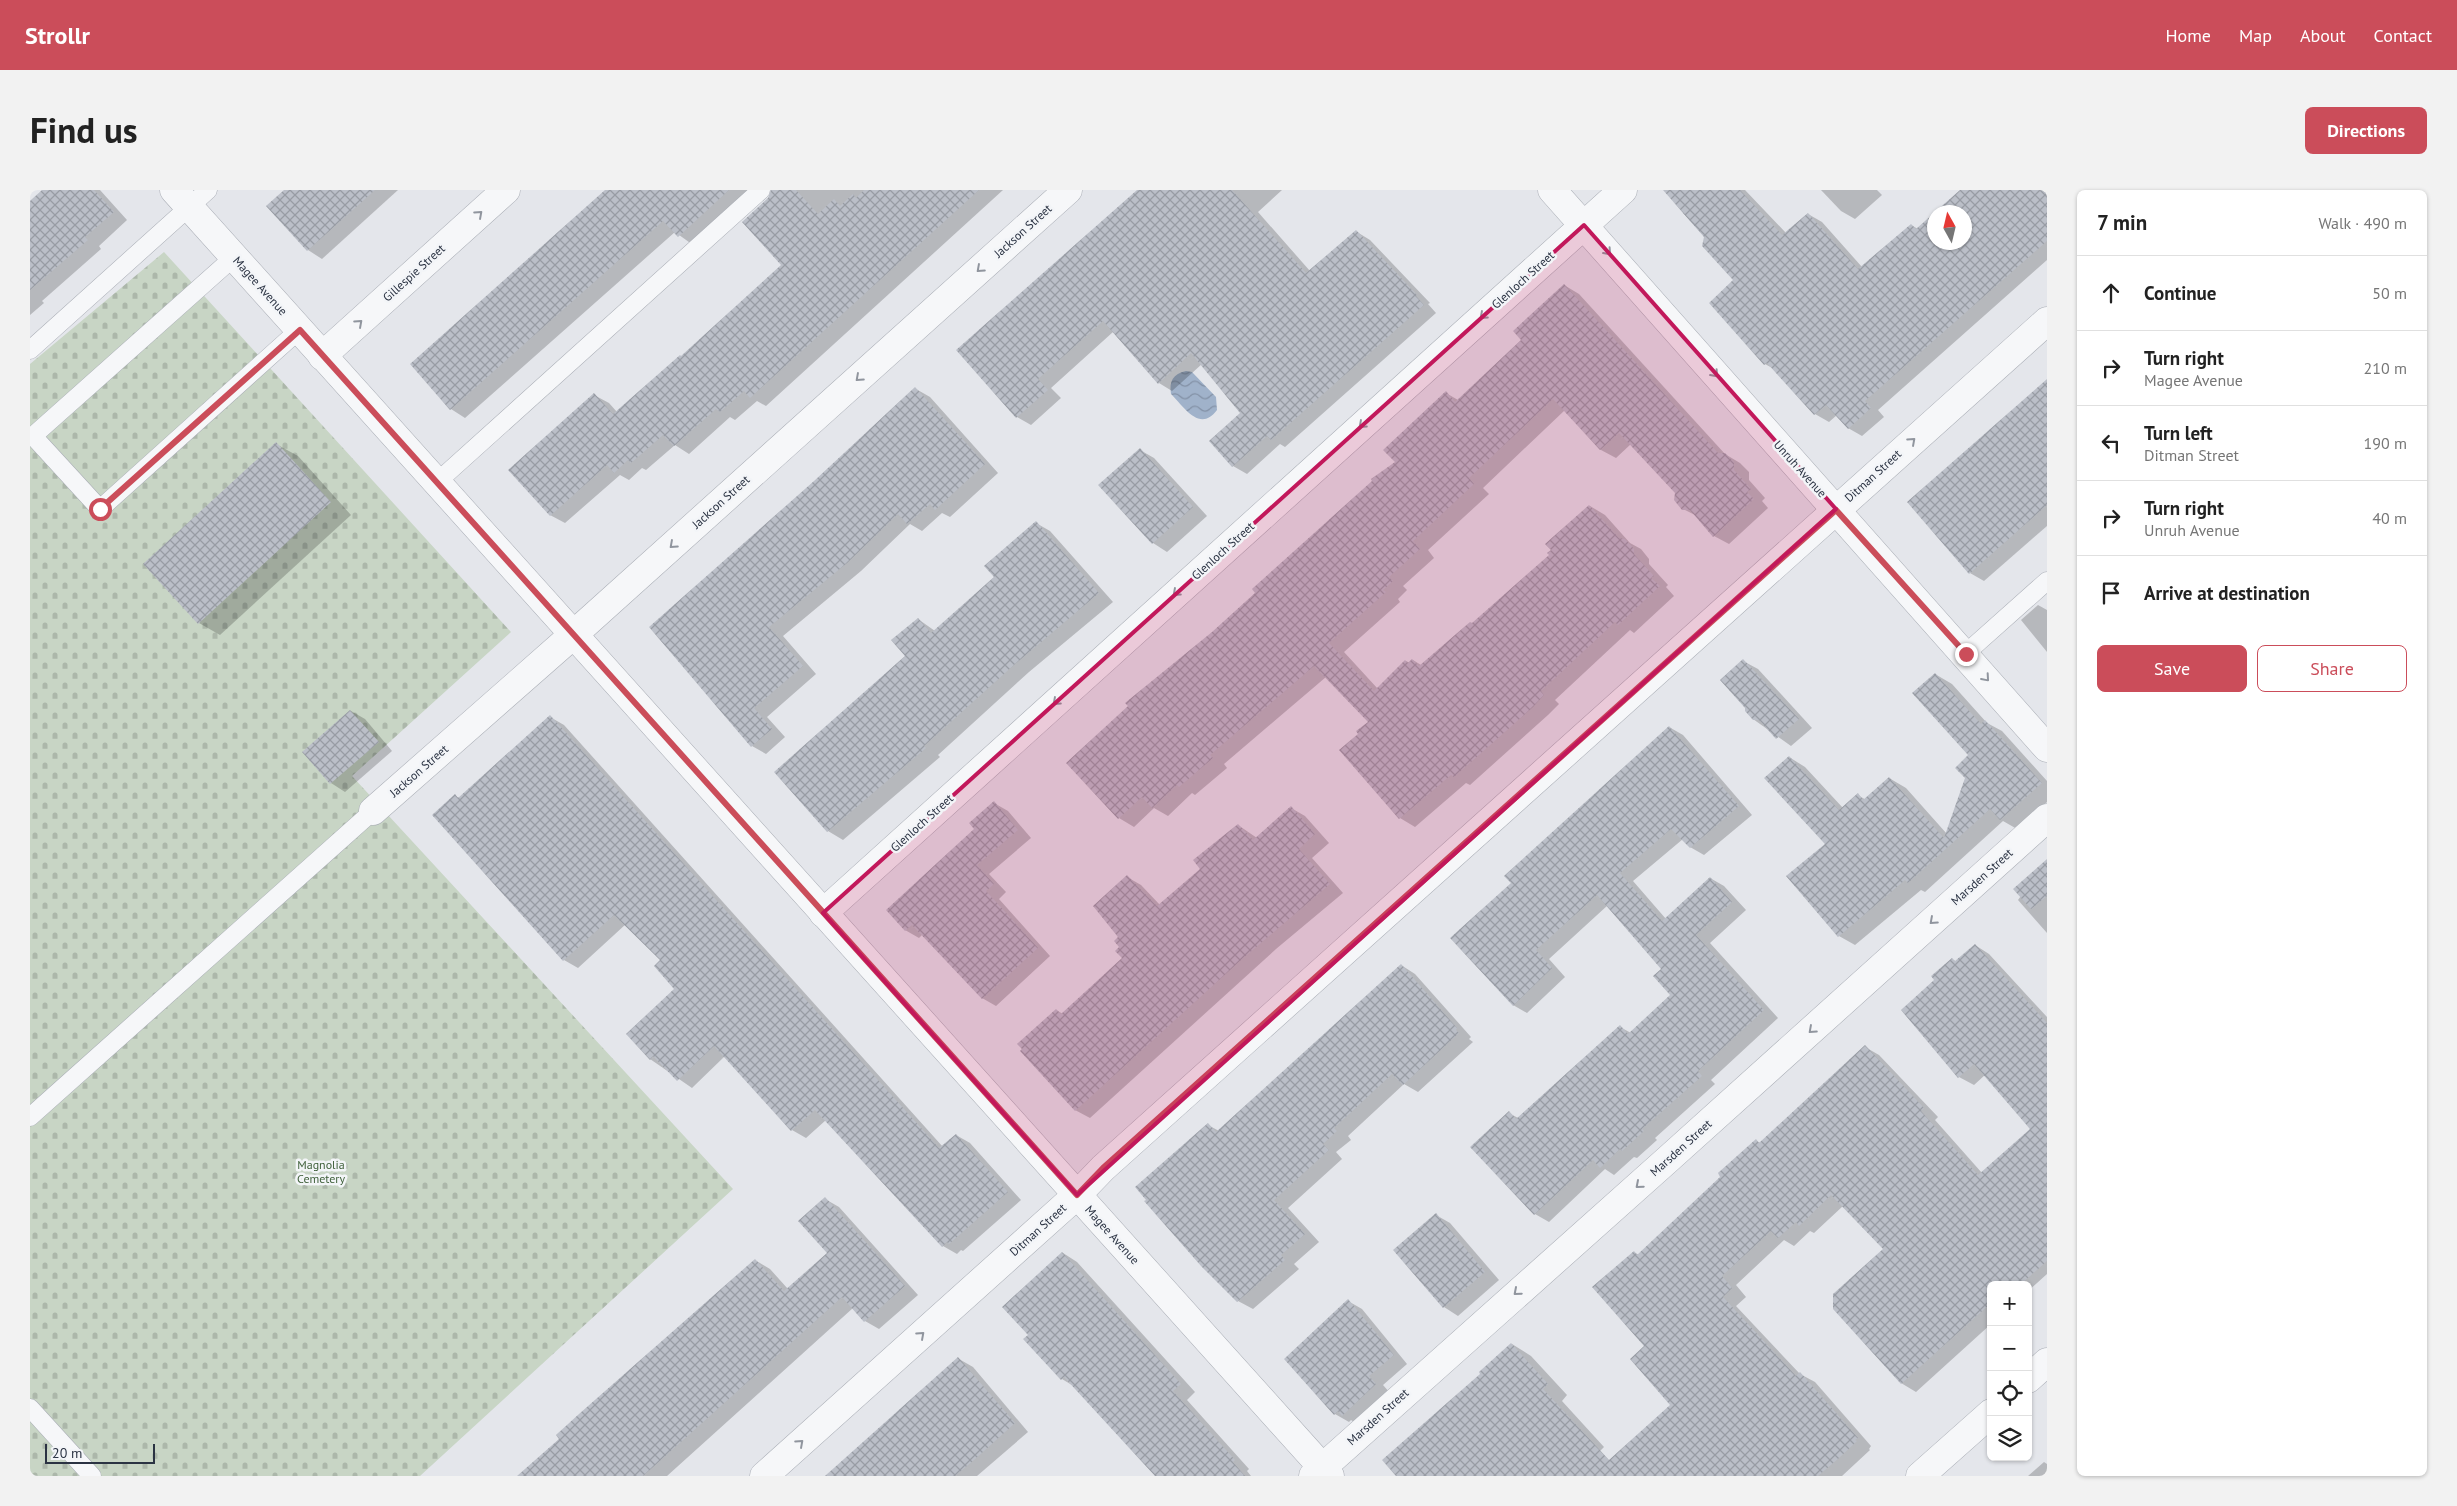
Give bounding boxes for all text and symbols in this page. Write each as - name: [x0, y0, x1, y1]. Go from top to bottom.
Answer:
- text: Strollr: [25, 20, 90, 51]
- text: Home: [2165, 24, 2211, 47]
- text: Map: [2239, 24, 2272, 47]
- text: About: [2300, 24, 2346, 47]
- text: Contact: [2374, 24, 2432, 47]
- text: Find us: [30, 107, 138, 153]
- button: Directions: [2305, 107, 2427, 154]
- street label: Jackson Street: [990, 201, 1055, 261]
- north arrow: [1927, 205, 1972, 250]
- text: 7 min: [2097, 209, 2147, 236]
- one-way arrow: [474, 211, 483, 220]
- text: Walk · 490 m: [2318, 213, 2407, 233]
- street label: Gillespie Street: [380, 241, 448, 304]
- one-way arrow: [1602, 247, 1611, 256]
- street label: Glenloch Street: [1488, 248, 1557, 312]
- street label: Magee Avenue: [230, 253, 291, 318]
- one-way arrow: [976, 264, 985, 273]
- icon: ahead: [2097, 279, 2125, 307]
- text: Continue: [2144, 281, 2216, 305]
- text: 50 m: [2372, 283, 2407, 303]
- one-way arrow: [1479, 311, 1488, 320]
- one-way arrow: [353, 320, 362, 329]
- text: Turn right: [2144, 346, 2224, 370]
- icon: right: [2097, 354, 2125, 382]
- text: 210 m: [2364, 358, 2407, 378]
- one-way arrow: [1710, 368, 1719, 377]
- text: Magee Avenue: [2144, 370, 2243, 390]
- one-way arrow: [855, 372, 864, 381]
- one-way arrow: [1359, 420, 1368, 429]
- text: Turn left: [2144, 421, 2213, 445]
- icon: left: [2097, 429, 2125, 457]
- text: 190 m: [2364, 433, 2407, 453]
- street label: Unruh Avenue: [1771, 437, 1830, 500]
- one-way arrow: [1907, 438, 1916, 447]
- text: Ditman Street: [2144, 445, 2239, 465]
- street label: Ditman Street: [1841, 446, 1904, 505]
- street label: Jackson Street: [688, 472, 753, 532]
- text: Turn right: [2144, 496, 2224, 520]
- route start: [89, 498, 112, 521]
- icon: right: [2097, 504, 2125, 532]
- text: 40 m: [2372, 508, 2407, 528]
- street label: Glenloch Street: [1188, 519, 1257, 583]
- text: Unruh Avenue: [2144, 520, 2240, 540]
- one-way arrow: [670, 539, 679, 548]
- icon: arrive: [2097, 579, 2125, 607]
- text: Arrive at destination: [2144, 581, 2310, 605]
- one-way arrow: [1173, 587, 1182, 596]
- route end: [1955, 643, 1978, 666]
- button: Save: [2097, 645, 2247, 692]
- button: Share: [2257, 645, 2407, 692]
- one-way arrow: [1981, 673, 1990, 682]
- one-way arrow: [1052, 696, 1061, 705]
- street label: Jackson Street: [386, 741, 451, 801]
- street label: Glenloch Street: [887, 791, 956, 855]
- street label: Marsden Street: [1948, 845, 2015, 908]
- one-way arrow: [1929, 915, 1938, 924]
- one-way arrow: [1809, 1024, 1818, 1033]
- street label: Marsden Street: [1647, 1116, 1714, 1179]
- park label: Magnolia Cemetery: [297, 1157, 345, 1186]
- one-way arrow: [1636, 1179, 1645, 1188]
- street label: Ditman Street: [1006, 1200, 1069, 1259]
- street label: Magee Avenue: [1082, 1202, 1143, 1267]
- map controls: [1987, 1281, 2032, 1461]
- button: +: [1987, 1281, 2032, 1326]
- one-way arrow: [1514, 1287, 1523, 1296]
- button: −: [1987, 1326, 2032, 1371]
- one-way arrow: [916, 1332, 925, 1341]
- button: locate: [1987, 1371, 2032, 1416]
- street label: Marsden Street: [1344, 1385, 1411, 1448]
- button: layers: [1987, 1416, 2032, 1461]
- one-way arrow: [795, 1440, 804, 1449]
- scale bar: [45, 1441, 155, 1464]
- text: 20 m: [52, 1444, 82, 1462]

